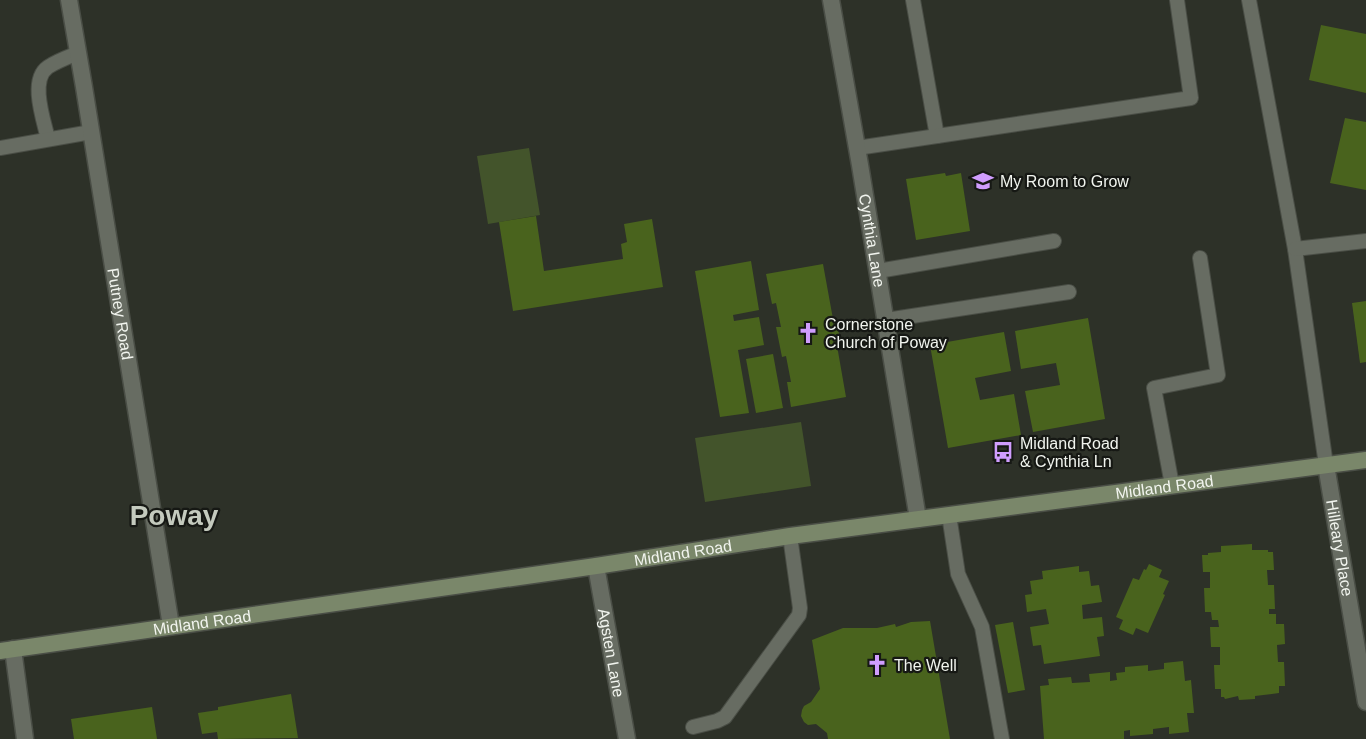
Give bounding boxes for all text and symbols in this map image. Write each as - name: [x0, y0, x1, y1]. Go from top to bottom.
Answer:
- school or university icon: My Room to Grow: [971, 169, 995, 193]
- place label: My Room to Grow: [1000, 173, 1129, 190]
- street label: Cynthia Lane: [856, 193, 888, 288]
- street label: Putney Road: [105, 267, 136, 361]
- place label: Cornerstone Church of Poway: [825, 316, 947, 351]
- church icon: Cornerstone Church of Poway: [796, 321, 820, 345]
- place label: Midland Road & Cynthia Ln: [1020, 435, 1119, 470]
- bus stop icon: Midland Road & Cynthia Ln: [991, 440, 1015, 464]
- street label: Midland Road: [1114, 472, 1215, 501]
- street label: Hilleary Place: [1323, 498, 1357, 598]
- district label: Poway: [130, 500, 219, 531]
- street label: Midland Road: [633, 537, 733, 569]
- street label: Midland Road: [152, 607, 252, 638]
- street label: Agsten Lane: [595, 607, 628, 698]
- church icon: The Well: [865, 653, 889, 677]
- place label: The Well: [894, 657, 957, 674]

